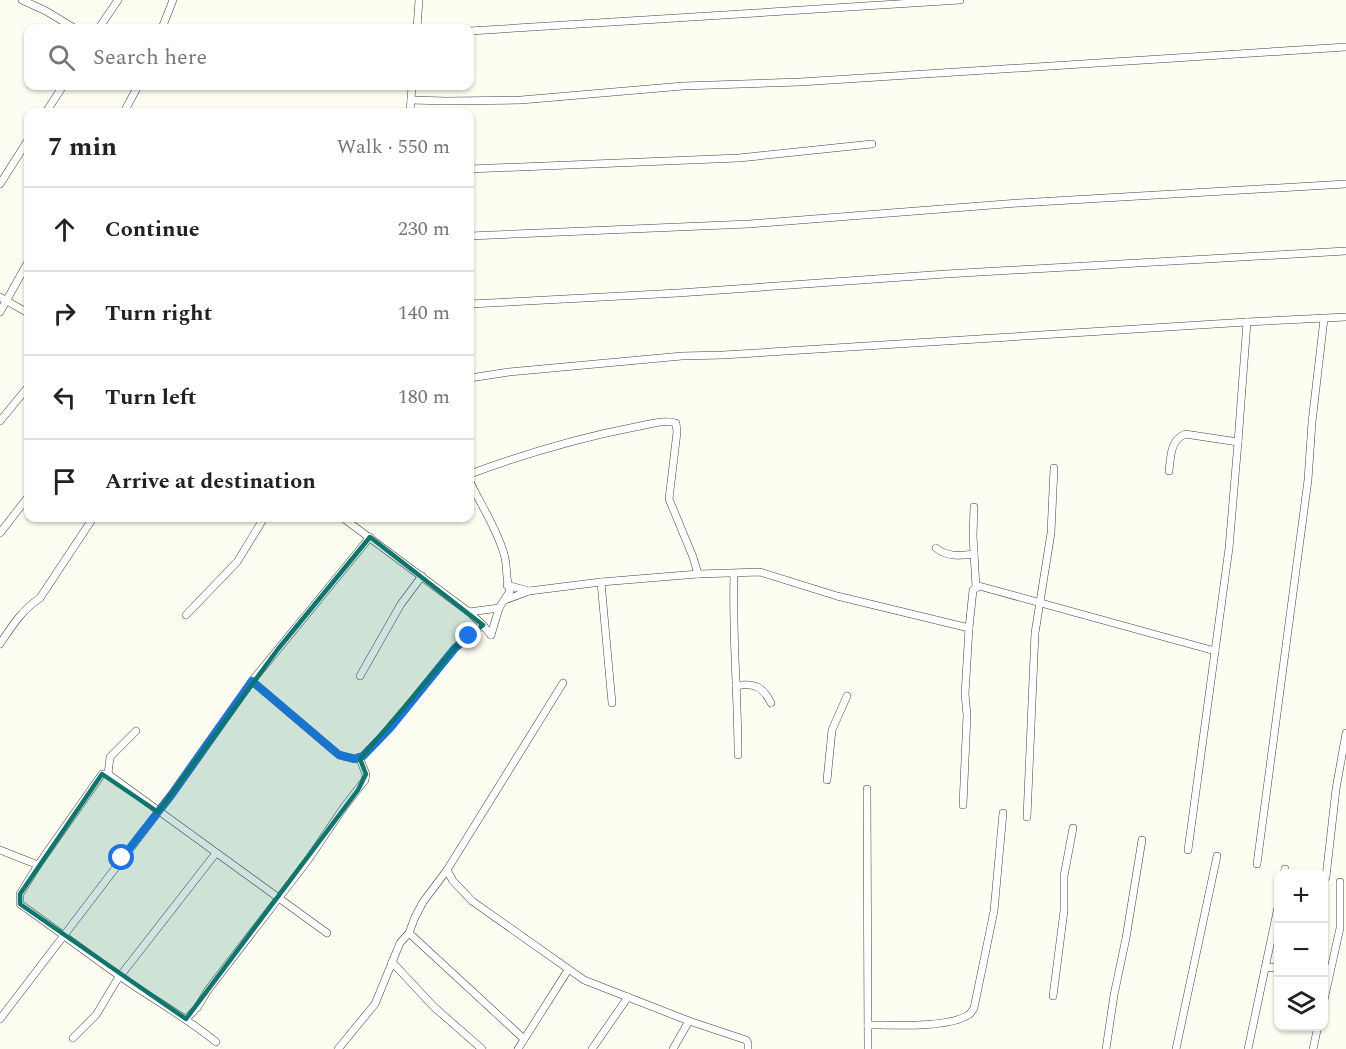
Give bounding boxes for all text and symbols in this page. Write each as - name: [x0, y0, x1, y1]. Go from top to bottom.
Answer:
- search box: [24, 24, 474, 90]
- icon: search: [45, 41, 78, 74]
- text: Search here: [93, 41, 207, 74]
- text: 7 min: [48, 127, 117, 167]
- text: Walk · 550 m: [337, 132, 450, 162]
- icon: ahead: [48, 213, 81, 246]
- text: Continue: [105, 213, 200, 246]
- text: 230 m: [398, 214, 450, 244]
- icon: right: [48, 297, 81, 330]
- text: Turn right: [105, 297, 212, 330]
- text: 140 m: [398, 298, 450, 328]
- icon: left: [48, 381, 81, 414]
- text: Turn left: [105, 381, 197, 414]
- text: 180 m: [398, 382, 450, 412]
- icon: arrive: [48, 465, 81, 498]
- text: Arrive at destination: [105, 465, 316, 498]
- route end: [455, 622, 481, 648]
- route start: [108, 844, 134, 870]
- map controls: [1274, 869, 1328, 1031]
- button: +: [1274, 869, 1328, 923]
- button: −: [1274, 923, 1328, 977]
- button: layers: [1274, 977, 1328, 1031]

